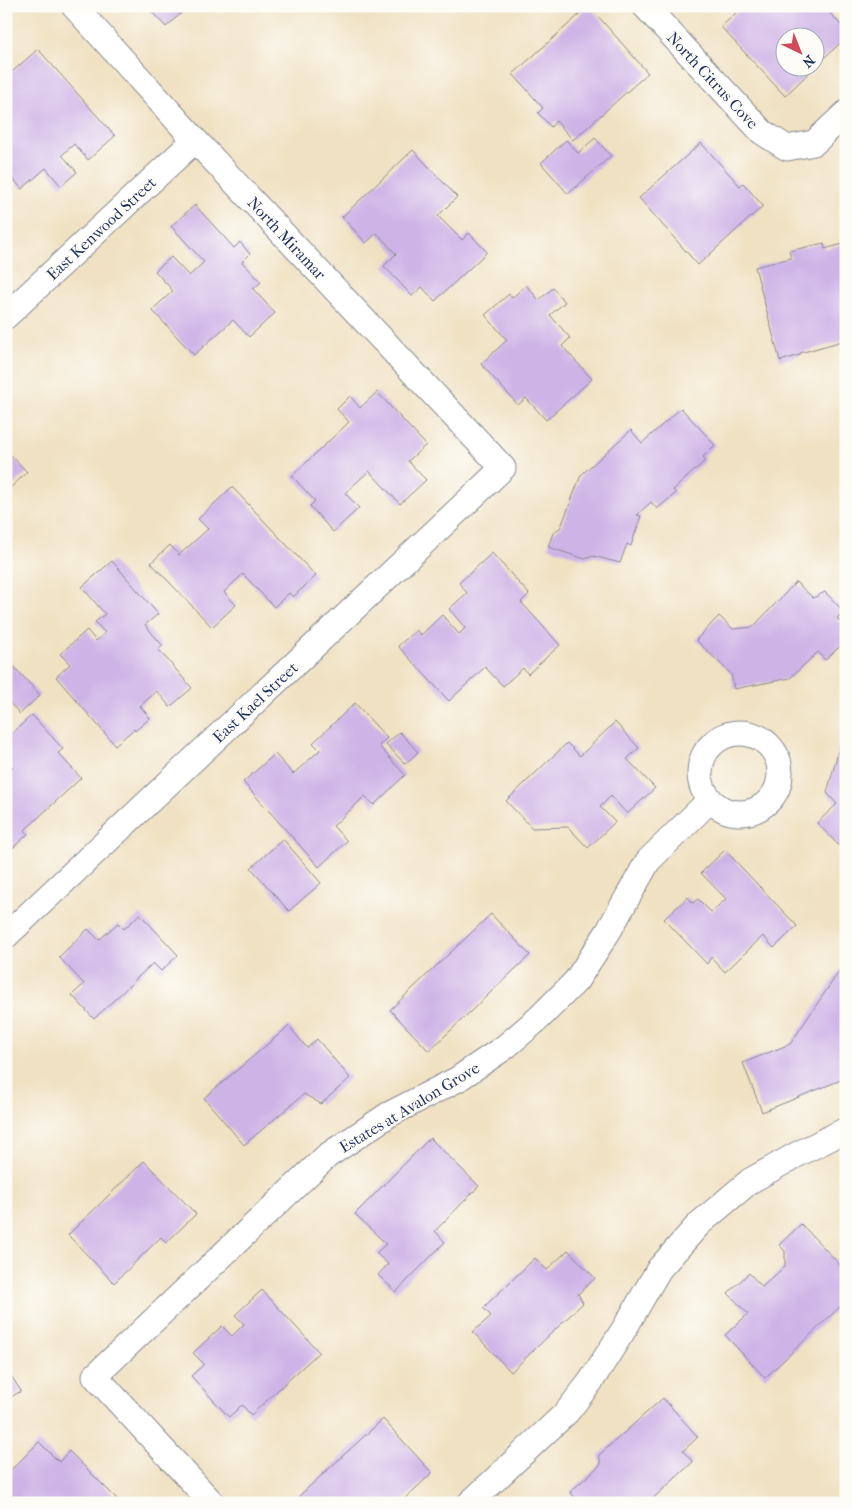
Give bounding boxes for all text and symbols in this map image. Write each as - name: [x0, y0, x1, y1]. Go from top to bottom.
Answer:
- street label: North Citrus Cove: [663, 28, 762, 133]
- north arrow: [774, 28, 824, 78]
- text: N: [799, 51, 818, 71]
- street label: East Kenwood Street: [43, 173, 160, 284]
- street label: North Miramar: [244, 193, 330, 284]
- street label: East Kael Street: [209, 658, 302, 747]
- street label: Estates at Avalon Grove: [336, 1058, 483, 1157]

